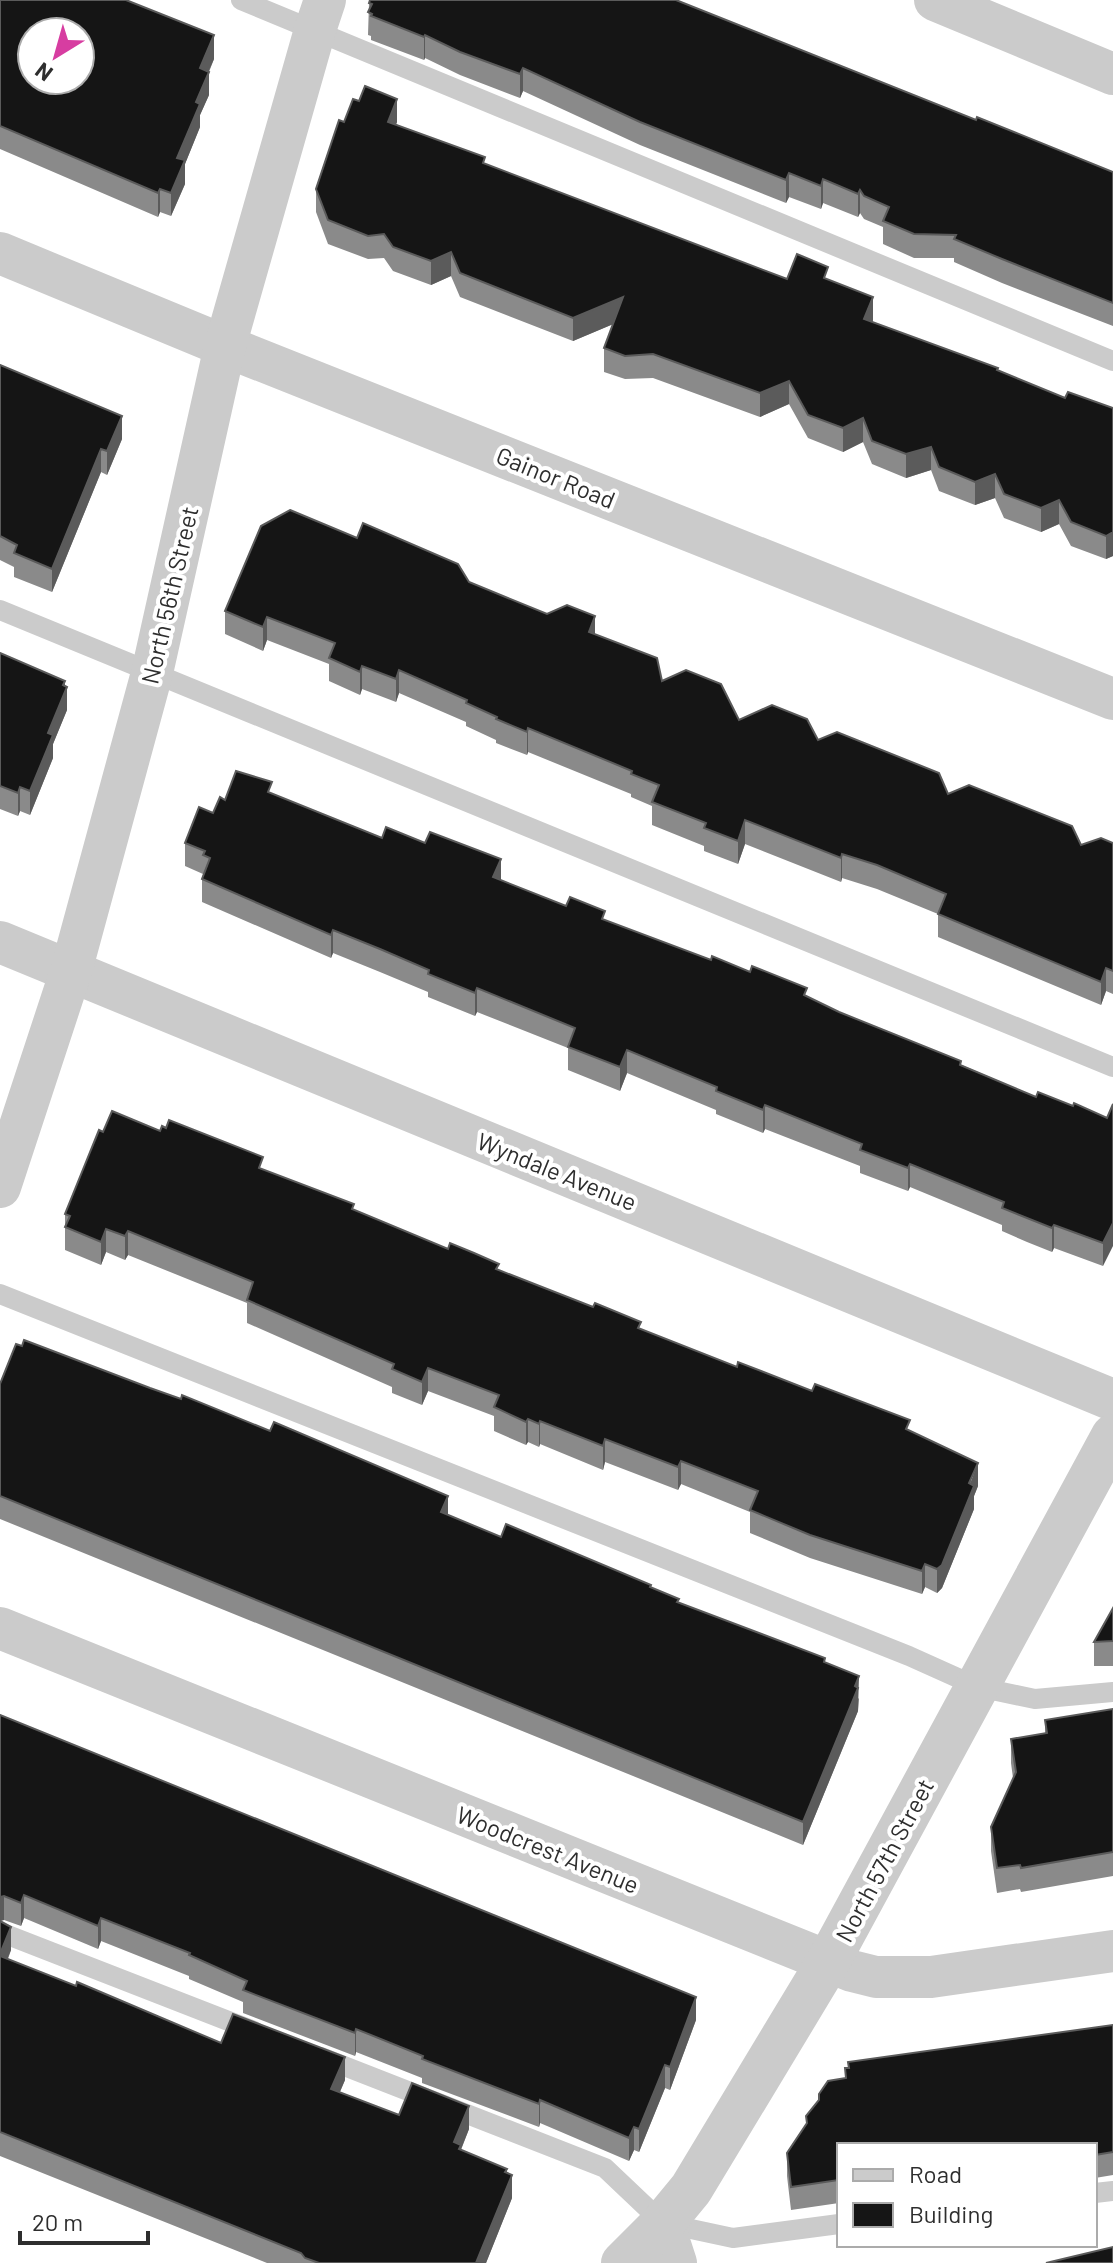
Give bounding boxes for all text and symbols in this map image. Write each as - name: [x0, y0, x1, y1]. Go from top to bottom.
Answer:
- north arrow: [16, 16, 96, 96]
- text: N: [30, 58, 57, 88]
- street label: Gainor Road: [492, 440, 620, 514]
- street label: North 56th Street: [134, 503, 204, 687]
- street label: Wyndale Avenue: [473, 1126, 641, 1216]
- street label: North 57th Street: [829, 1773, 939, 1947]
- street label: Woodcrest Avenue: [453, 1799, 643, 1899]
- legend: [837, 2143, 1097, 2247]
- text: Road: [909, 2159, 962, 2188]
- scale bar: [20, 2195, 148, 2245]
- text: Building: [909, 2199, 993, 2228]
- text: 20 m: [32, 2207, 83, 2236]

